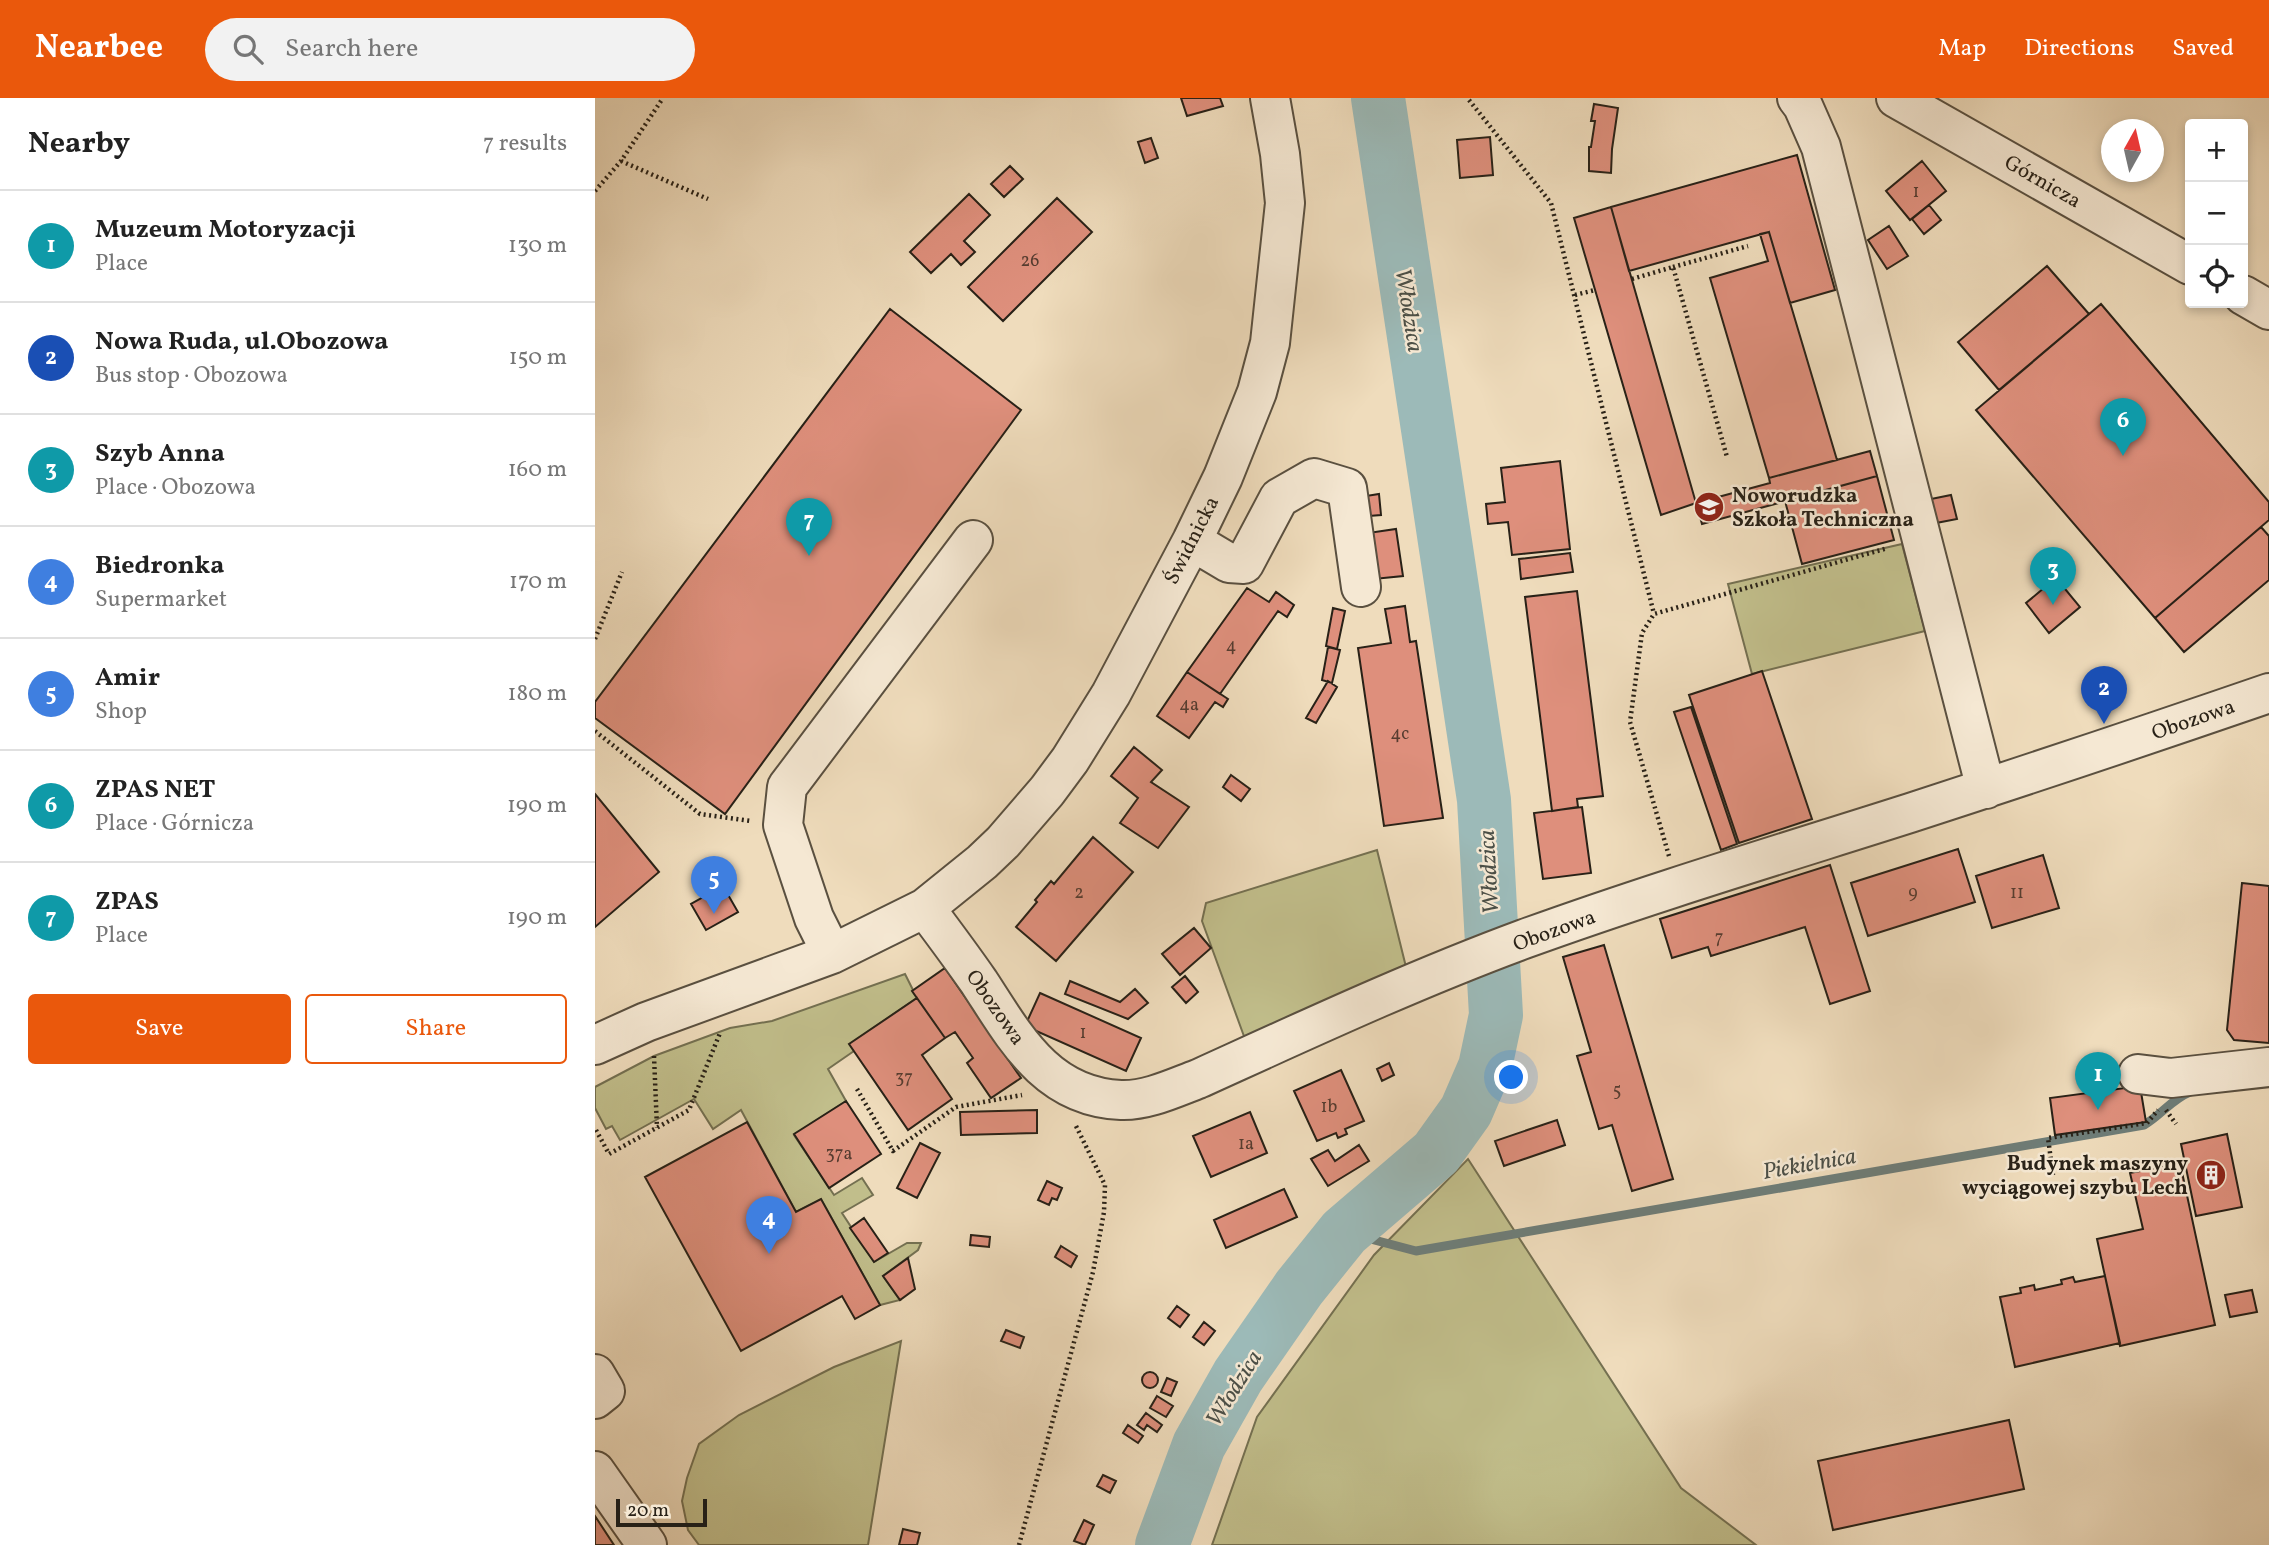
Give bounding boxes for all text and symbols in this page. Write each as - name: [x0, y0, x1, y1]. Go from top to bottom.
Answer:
- search box: [205, 18, 695, 81]
- text: Nearbee: [35, 26, 163, 72]
- icon: search: [229, 30, 267, 68]
- text: Search here: [285, 31, 418, 67]
- text: Map: [1938, 32, 1986, 66]
- text: Directions: [2024, 32, 2134, 66]
- text: Saved: [2172, 32, 2234, 66]
- north arrow: [2101, 119, 2164, 182]
- map controls: [2185, 119, 2248, 308]
- button: +: [2185, 119, 2248, 182]
- text: Nearby: [28, 123, 130, 165]
- text: 7 results: [483, 128, 567, 160]
- street label: Górnicza: [1998, 149, 2086, 216]
- house number: 1: [1913, 180, 1919, 205]
- button: −: [2185, 182, 2248, 245]
- text: Muzeum Motoryzacji: [95, 212, 356, 248]
- text: 1: [46, 230, 56, 262]
- text: 130 m: [508, 230, 567, 262]
- button: locate: [2185, 245, 2248, 308]
- text: Place: [95, 248, 148, 280]
- house number: 26: [1021, 249, 1039, 274]
- water label: Włodzica: [1386, 266, 1430, 355]
- text: Nowa Ruda, ul.Obozowa: [95, 324, 388, 360]
- text: 2: [45, 342, 57, 374]
- text: 150 m: [509, 342, 567, 374]
- text: Bus stop · Obozowa: [95, 360, 288, 392]
- pin: 6: [2100, 398, 2146, 456]
- text: Szyb Anna: [95, 436, 225, 472]
- text: 3: [45, 454, 57, 486]
- text: 160 m: [508, 454, 567, 486]
- text: Place · Obozowa: [95, 472, 256, 504]
- place label: Noworudzka Szkoła Techniczna: [1732, 482, 1914, 535]
- school or university icon: Noworudzka Szkoła Techniczna: [1692, 490, 1726, 524]
- street label: Świdnicka: [1158, 491, 1227, 590]
- pin: 7: [786, 498, 832, 556]
- pin: 3: [2030, 547, 2076, 605]
- text: Biedronka: [95, 548, 224, 584]
- text: 4: [44, 566, 58, 598]
- text: 170 m: [509, 566, 567, 598]
- text: Supermarket: [95, 584, 227, 616]
- house number: 4: [1226, 634, 1236, 659]
- text: Amir: [95, 660, 160, 696]
- pin: 2: [2081, 666, 2127, 724]
- text: 5: [45, 678, 57, 710]
- text: 180 m: [508, 678, 567, 710]
- house number: 4a: [1179, 693, 1199, 718]
- street label: Obozowa: [2148, 693, 2239, 748]
- text: Shop: [95, 696, 147, 728]
- house number: 4c: [1391, 722, 1409, 747]
- text: ZPAS NET: [95, 772, 216, 808]
- text: 6: [45, 790, 57, 822]
- text: 190 m: [507, 790, 567, 822]
- text: Place · Górnicza: [95, 808, 254, 840]
- water label: Włodzica: [1472, 829, 1508, 915]
- pin: 5: [691, 856, 737, 914]
- house number: 2: [1074, 881, 1084, 906]
- house number: 9: [1908, 881, 1918, 906]
- house number: 11: [2010, 881, 2024, 906]
- text: ZPAS: [95, 884, 159, 920]
- text: 7: [46, 902, 57, 934]
- text: 190 m: [507, 902, 567, 934]
- street label: Obozowa: [1509, 903, 1600, 960]
- text: Place: [95, 920, 148, 952]
- house number: 7: [1715, 926, 1723, 951]
- street label: Obozowa: [958, 964, 1031, 1051]
- button: Save: [28, 994, 291, 1064]
- button: Share: [305, 994, 567, 1064]
- house number: 1: [1080, 1021, 1086, 1046]
- pin: 1: [2075, 1052, 2121, 1110]
- your location: [1494, 1060, 1528, 1094]
- house number: 37: [895, 1066, 913, 1091]
- house number: 5: [1613, 1079, 1621, 1104]
- house number: 1b: [1321, 1095, 1338, 1120]
- house number: 1a: [1238, 1132, 1254, 1157]
- water label: Piekielnica: [1760, 1141, 1859, 1189]
- house number: 37a: [826, 1142, 852, 1167]
- place label: Budynek maszyny wyciągowej szybu Lech: [1962, 1150, 2188, 1203]
- building icon: Budynek maszyny wyciągowej szybu Lech: [2194, 1158, 2228, 1192]
- pin: 4: [746, 1196, 792, 1254]
- water label: Włodzica: [1199, 1345, 1271, 1433]
- scale bar: [616, 1496, 707, 1528]
- text: 20 m: [627, 1498, 669, 1524]

